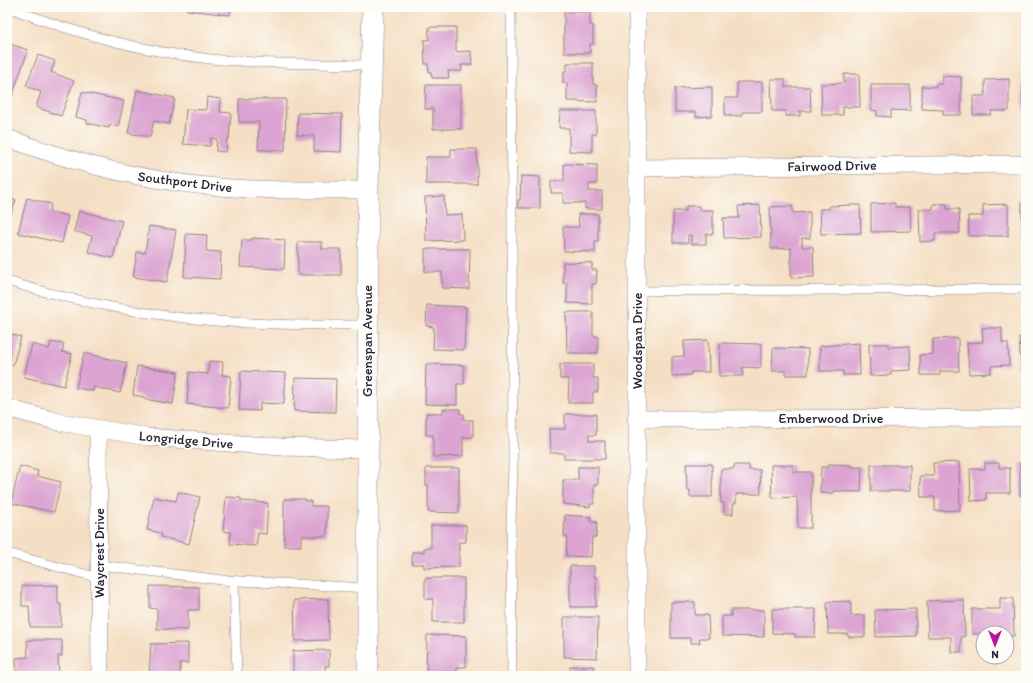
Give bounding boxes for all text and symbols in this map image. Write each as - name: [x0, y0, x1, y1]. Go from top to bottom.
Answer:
- street label: Fairwood Drive: [787, 157, 877, 175]
- street label: Southport Drive: [137, 168, 234, 196]
- street label: Greenspan Avenue: [359, 285, 376, 397]
- street label: Woodspan Drive: [629, 292, 646, 389]
- street label: Emberwood Drive: [779, 410, 884, 427]
- street label: Longridge Drive: [138, 427, 234, 453]
- street label: Waycrest Drive: [91, 508, 108, 598]
- north arrow: [975, 625, 1015, 665]
- text: N: [991, 648, 999, 661]

